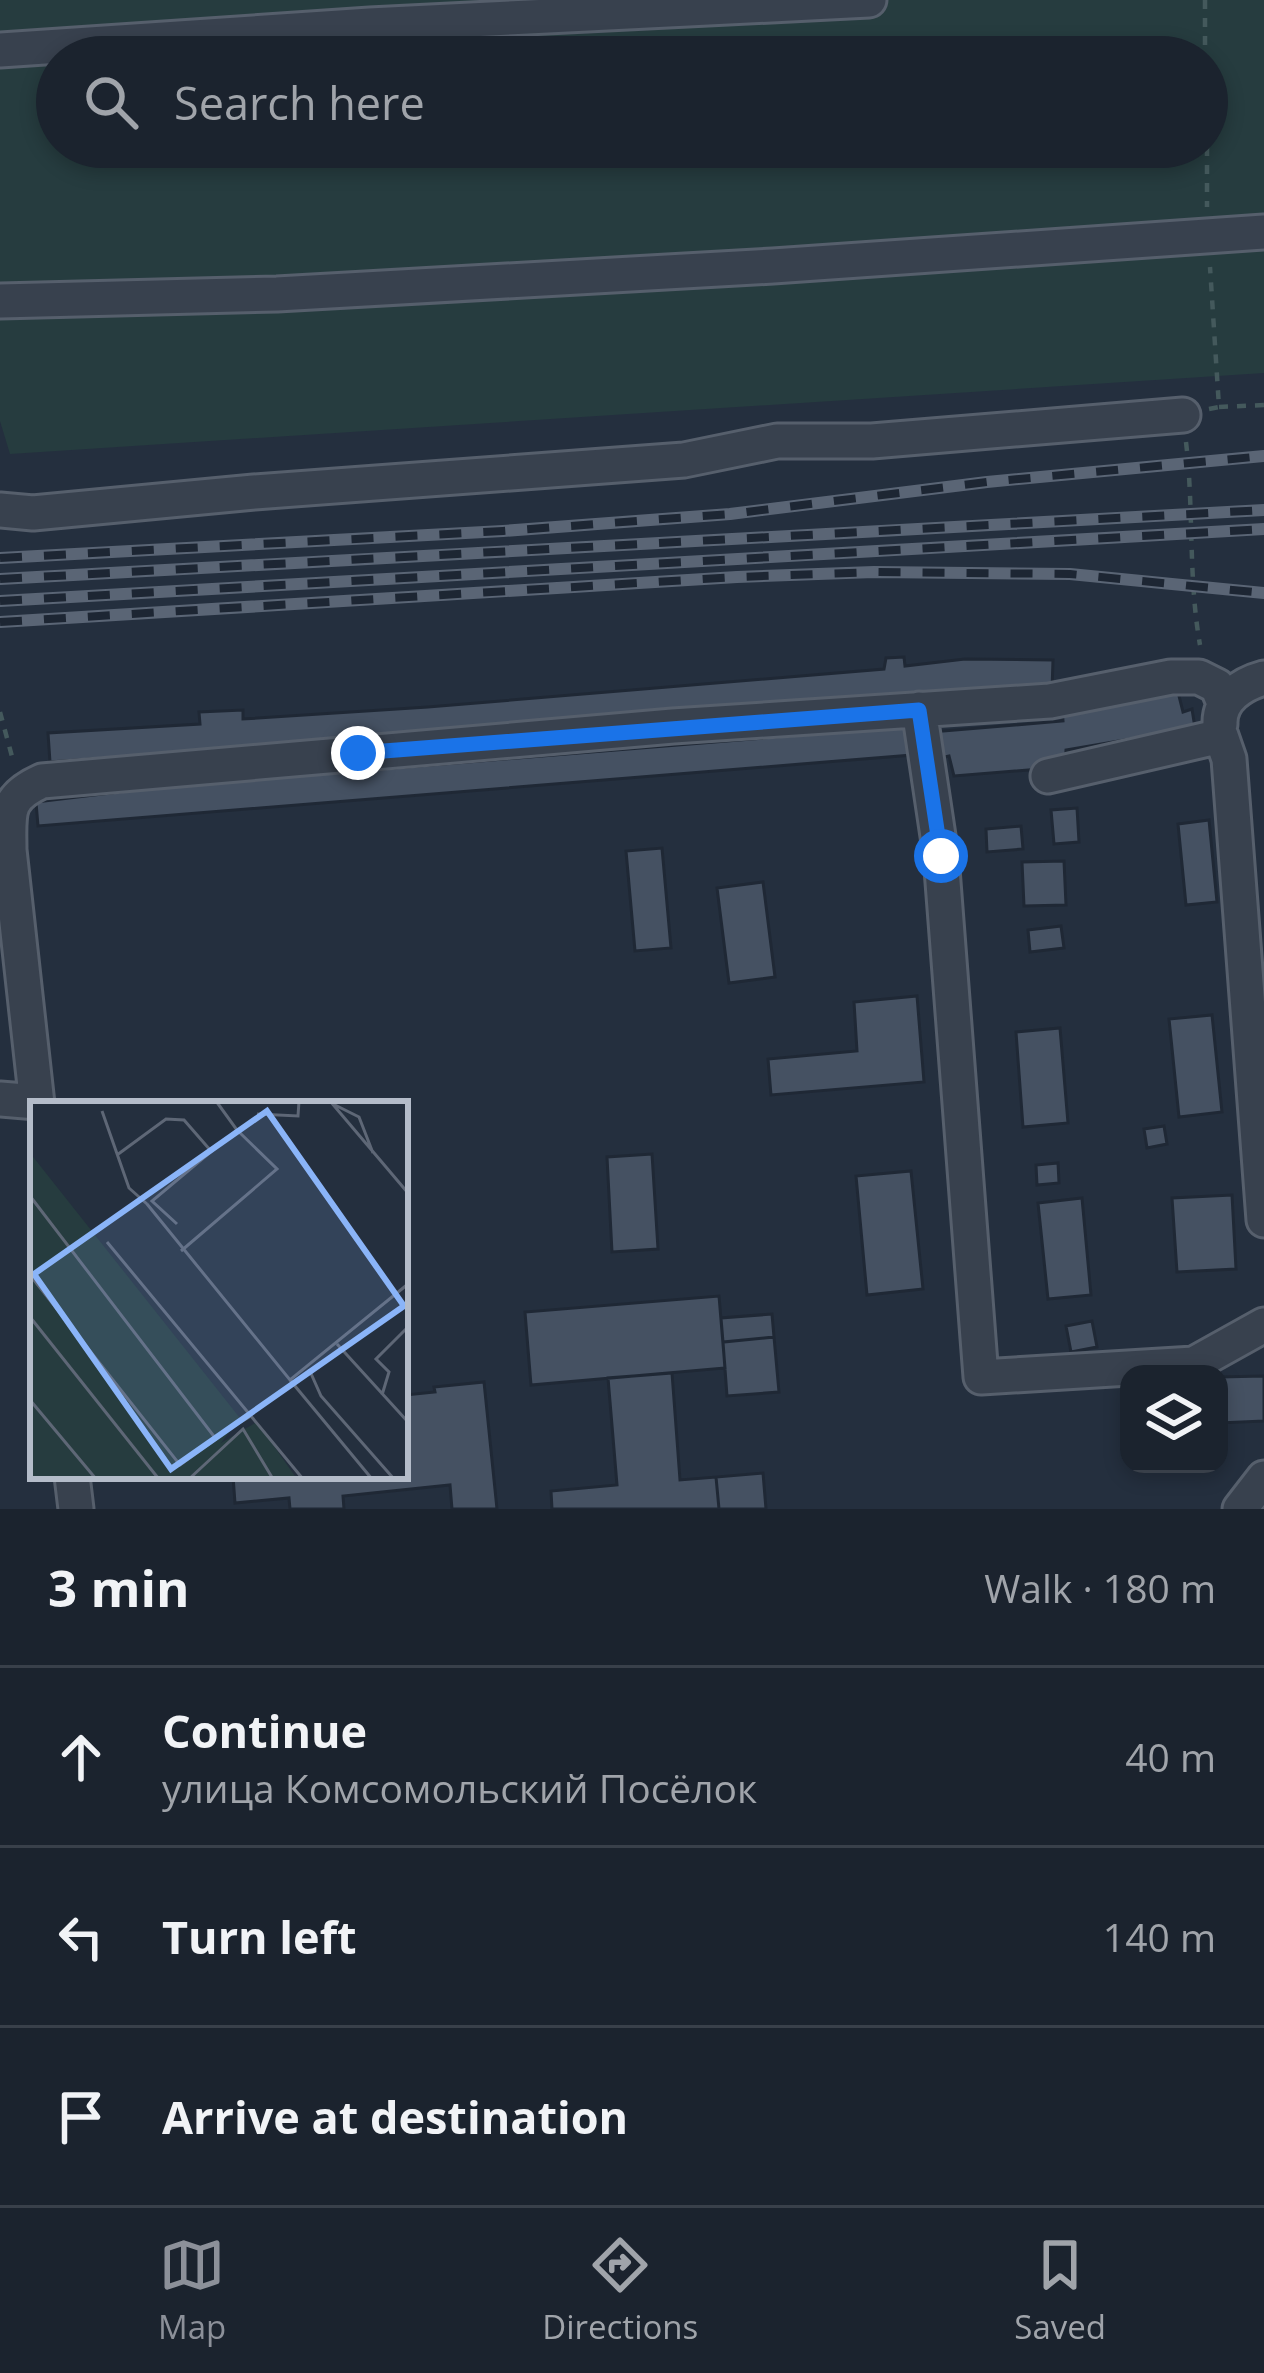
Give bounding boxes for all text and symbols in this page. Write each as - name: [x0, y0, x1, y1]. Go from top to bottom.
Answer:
- search box: [36, 36, 1228, 168]
- icon: search: [78, 69, 144, 135]
- text: Search here: [174, 72, 425, 133]
- route end: [331, 726, 385, 780]
- route start: [914, 829, 968, 883]
- inset map: [30, 1101, 408, 1479]
- map controls: [1120, 1365, 1228, 1473]
- button: layers: [1120, 1365, 1228, 1473]
- text: 3 min: [48, 1552, 190, 1622]
- text: Walk · 180 m: [984, 1561, 1216, 1614]
- text: Continue: [162, 1700, 367, 1761]
- icon: ahead: [48, 1724, 114, 1790]
- text: 40 m: [1125, 1730, 1216, 1783]
- text: улица Комсомольский Посёлок: [162, 1761, 757, 1814]
- icon: left: [48, 1904, 114, 1970]
- text: Turn left: [162, 1906, 357, 1967]
- text: 140 m: [1103, 1910, 1216, 1963]
- icon: arrive: [48, 2084, 114, 2150]
- text: Arrive at destination: [162, 2086, 628, 2147]
- tab: Map: [158, 2232, 226, 2349]
- tab: Directions: [542, 2232, 698, 2349]
- tab: Saved: [1014, 2232, 1106, 2349]

